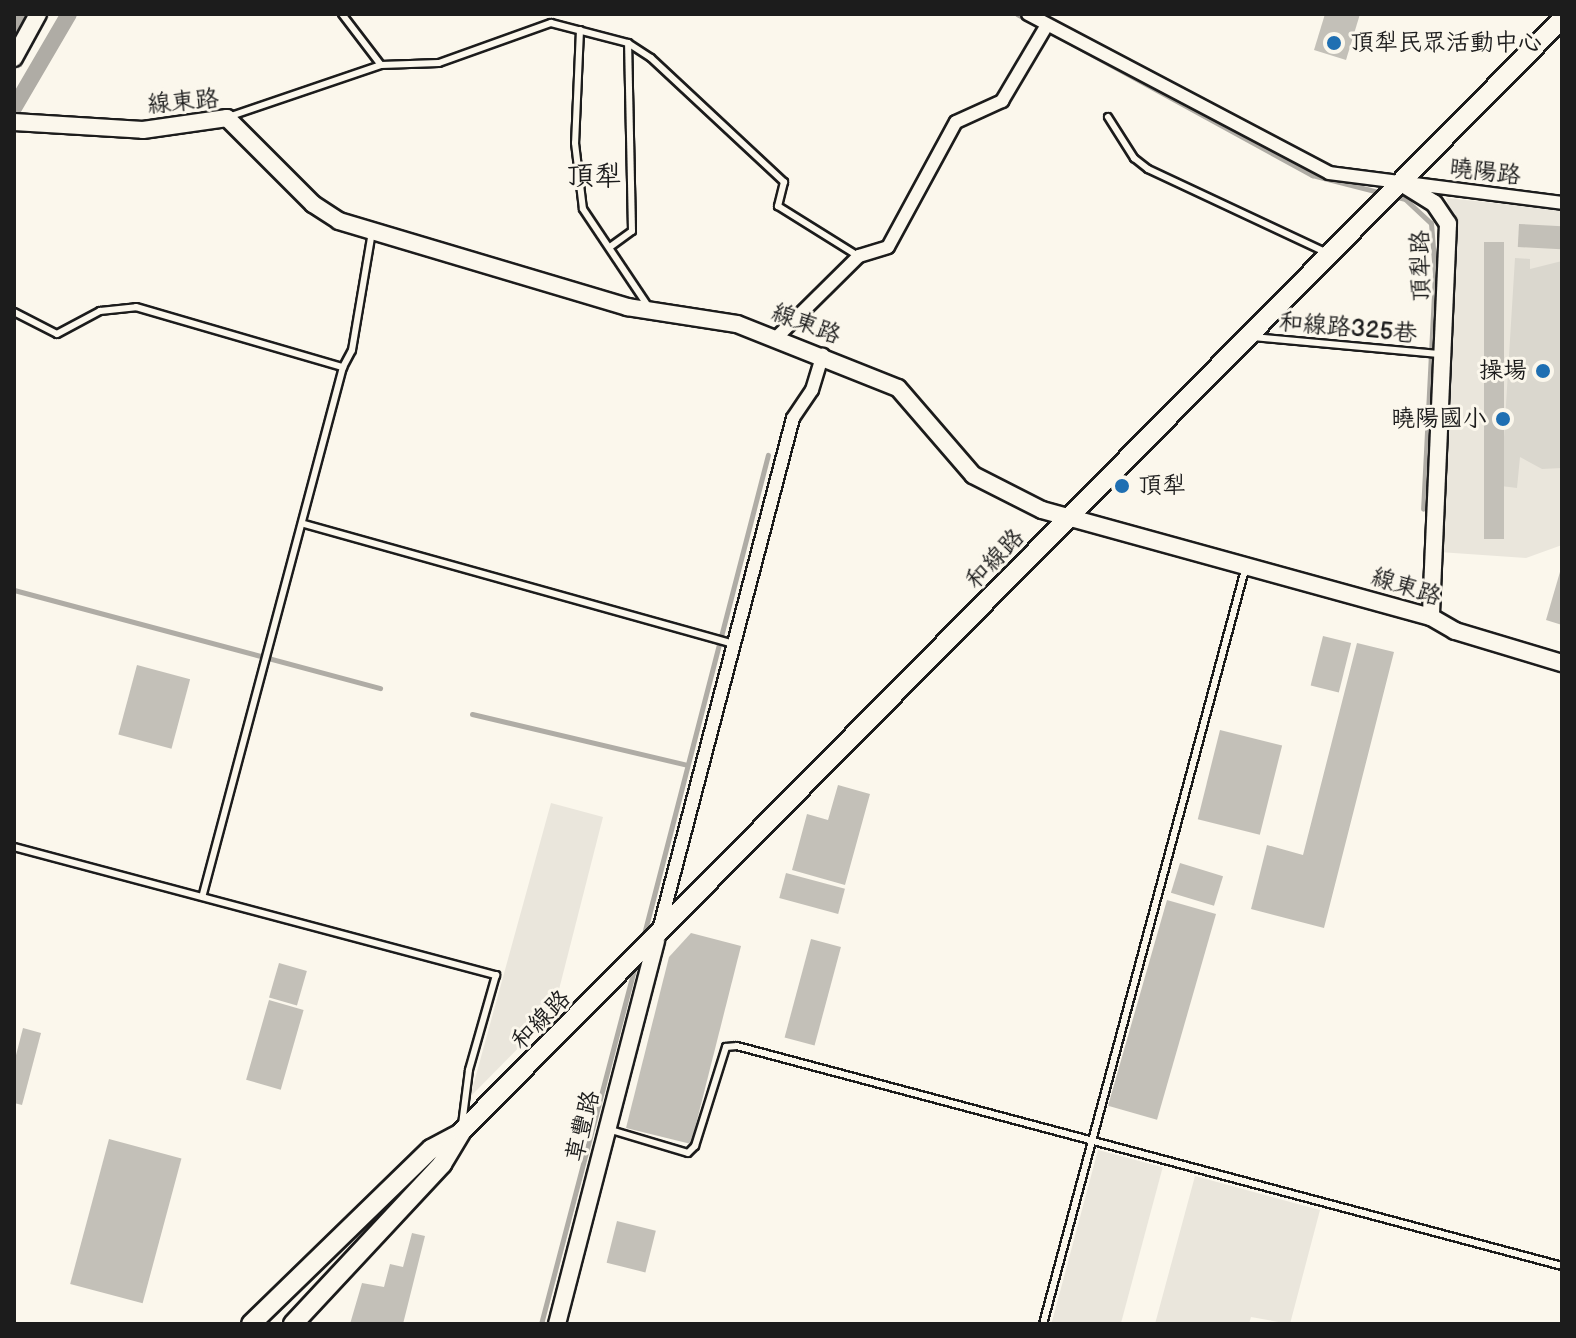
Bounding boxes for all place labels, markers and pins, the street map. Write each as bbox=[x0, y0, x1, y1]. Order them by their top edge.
place label: 頂犁民眾活動中心 bbox=[1350, 29, 1542, 57]
marker: 頂犁民眾活動中心 bbox=[1325, 34, 1343, 52]
place label: 操場 bbox=[1479, 357, 1527, 385]
marker: 操場 bbox=[1534, 362, 1552, 380]
place label: 曉陽國小 bbox=[1391, 405, 1487, 433]
marker: 曉陽國小 bbox=[1494, 410, 1512, 428]
place label: 頂犁 bbox=[1138, 472, 1186, 500]
marker: 頂犁 bbox=[1113, 477, 1131, 495]

